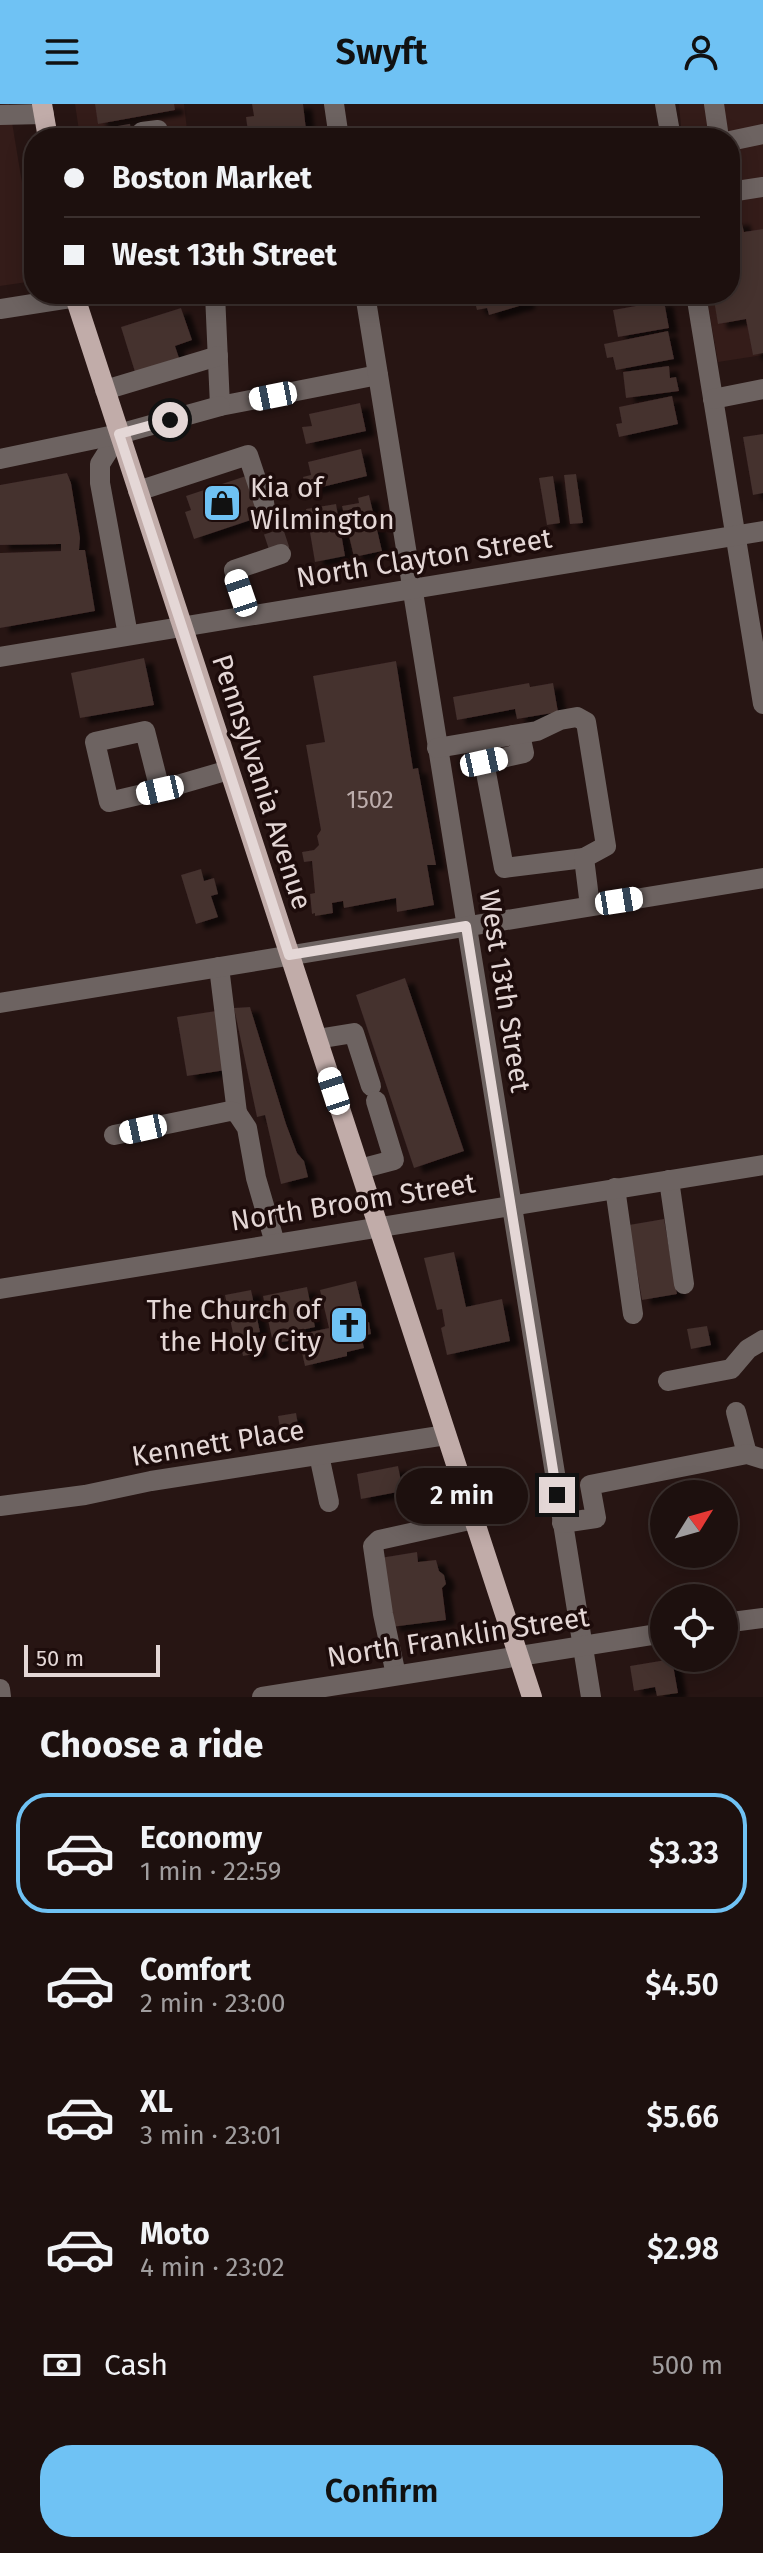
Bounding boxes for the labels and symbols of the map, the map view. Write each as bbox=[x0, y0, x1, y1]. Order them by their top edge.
car bbox=[247, 380, 299, 412]
route start bbox=[152, 402, 188, 438]
place label: Kia of Wilmington bbox=[250, 471, 395, 536]
shop icon: Kia of Wilmington bbox=[201, 482, 243, 524]
street label: North Clayton Street bbox=[294, 521, 555, 594]
car bbox=[222, 566, 260, 620]
street label: Pennsylvania Avenue bbox=[205, 650, 319, 914]
car bbox=[458, 745, 510, 779]
car bbox=[134, 773, 186, 807]
house number: 1502 bbox=[346, 786, 394, 814]
car bbox=[593, 885, 645, 917]
street label: West 13th Street bbox=[473, 887, 537, 1096]
car bbox=[315, 1064, 353, 1118]
car bbox=[117, 1112, 169, 1146]
street label: North Broom Street bbox=[228, 1166, 479, 1238]
place label: The Church of the Holy City bbox=[146, 1293, 324, 1358]
church icon: The Church of the Holy City bbox=[328, 1304, 370, 1346]
street label: Kennett Place bbox=[129, 1413, 307, 1473]
callout: 2 min bbox=[397, 1467, 529, 1523]
route end bbox=[539, 1477, 575, 1513]
north arrow bbox=[650, 1480, 738, 1568]
street label: North Franklin Street bbox=[325, 1600, 592, 1674]
scale bar bbox=[24, 1641, 160, 1677]

